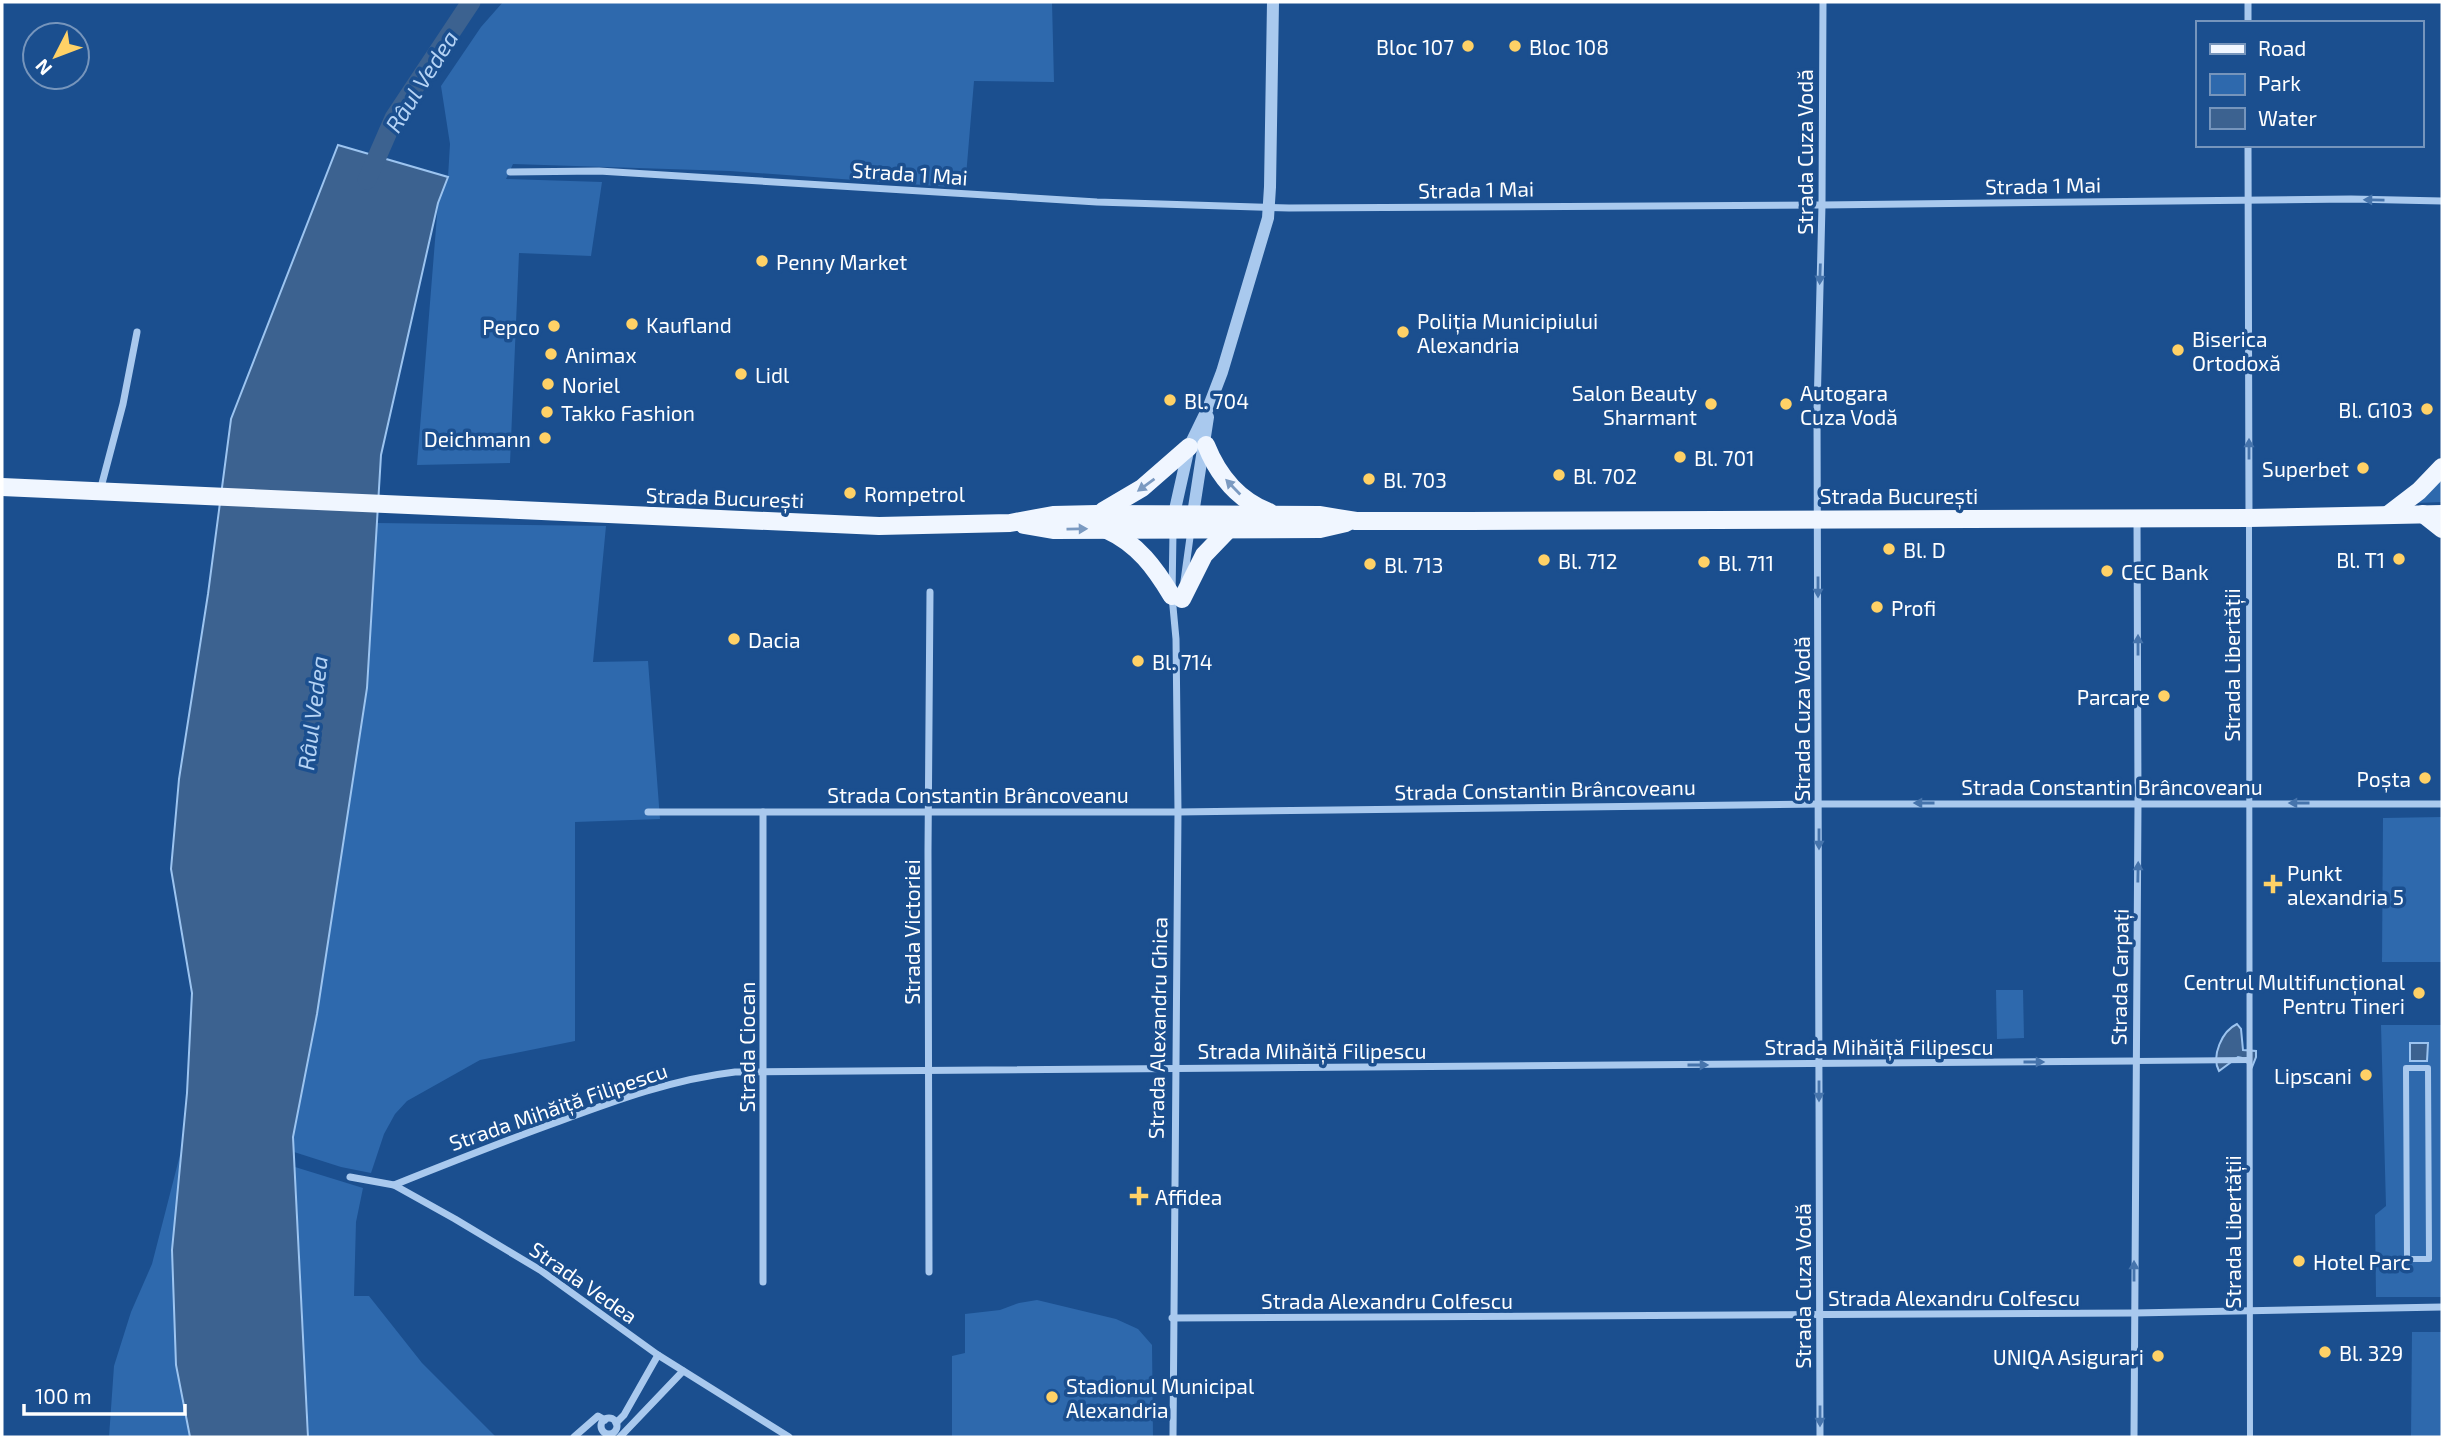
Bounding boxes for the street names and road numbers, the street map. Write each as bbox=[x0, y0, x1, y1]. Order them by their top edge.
street label: Strada Cuza Vodă bbox=[1792, 69, 1817, 235]
street label: Strada 1 Mai bbox=[851, 156, 969, 190]
street label: Strada 1 Mai bbox=[1985, 171, 2101, 199]
street label: Strada 1 Mai bbox=[1418, 175, 1534, 203]
street label: Strada București bbox=[645, 482, 805, 514]
street label: Strada București bbox=[1820, 483, 1978, 510]
street label: Strada Libertății bbox=[2219, 588, 2246, 742]
street label: Strada Cuza Vodă bbox=[1789, 636, 1814, 802]
street label: Strada Constantin Brâncoveanu bbox=[1394, 774, 1696, 804]
street label: Strada Constantin Brâncoveanu bbox=[1961, 774, 2263, 799]
street label: Strada Constantin Brâncoveanu bbox=[827, 782, 1129, 807]
street label: Strada Victoriei bbox=[899, 859, 924, 1005]
street label: Strada Carpați bbox=[2105, 908, 2135, 1046]
street label: Strada Alexandru Ghica bbox=[1143, 917, 1171, 1139]
street label: Strada Ciocan bbox=[734, 982, 759, 1112]
street label: Strada Mihăiță Filipescu bbox=[1765, 1034, 1993, 1061]
street label: Strada Mihăiță Filipescu bbox=[1198, 1038, 1426, 1065]
street label: Strada Mihăiță Filipescu bbox=[446, 1057, 671, 1157]
street label: Strada Libertății bbox=[2220, 1155, 2247, 1309]
street label: Strada Cuza Vodă bbox=[1790, 1203, 1815, 1369]
street label: Strada Vedea bbox=[525, 1236, 643, 1328]
street label: Strada Alexandru Colfescu bbox=[1828, 1285, 2080, 1310]
street label: Strada Alexandru Colfescu bbox=[1261, 1288, 1513, 1313]

